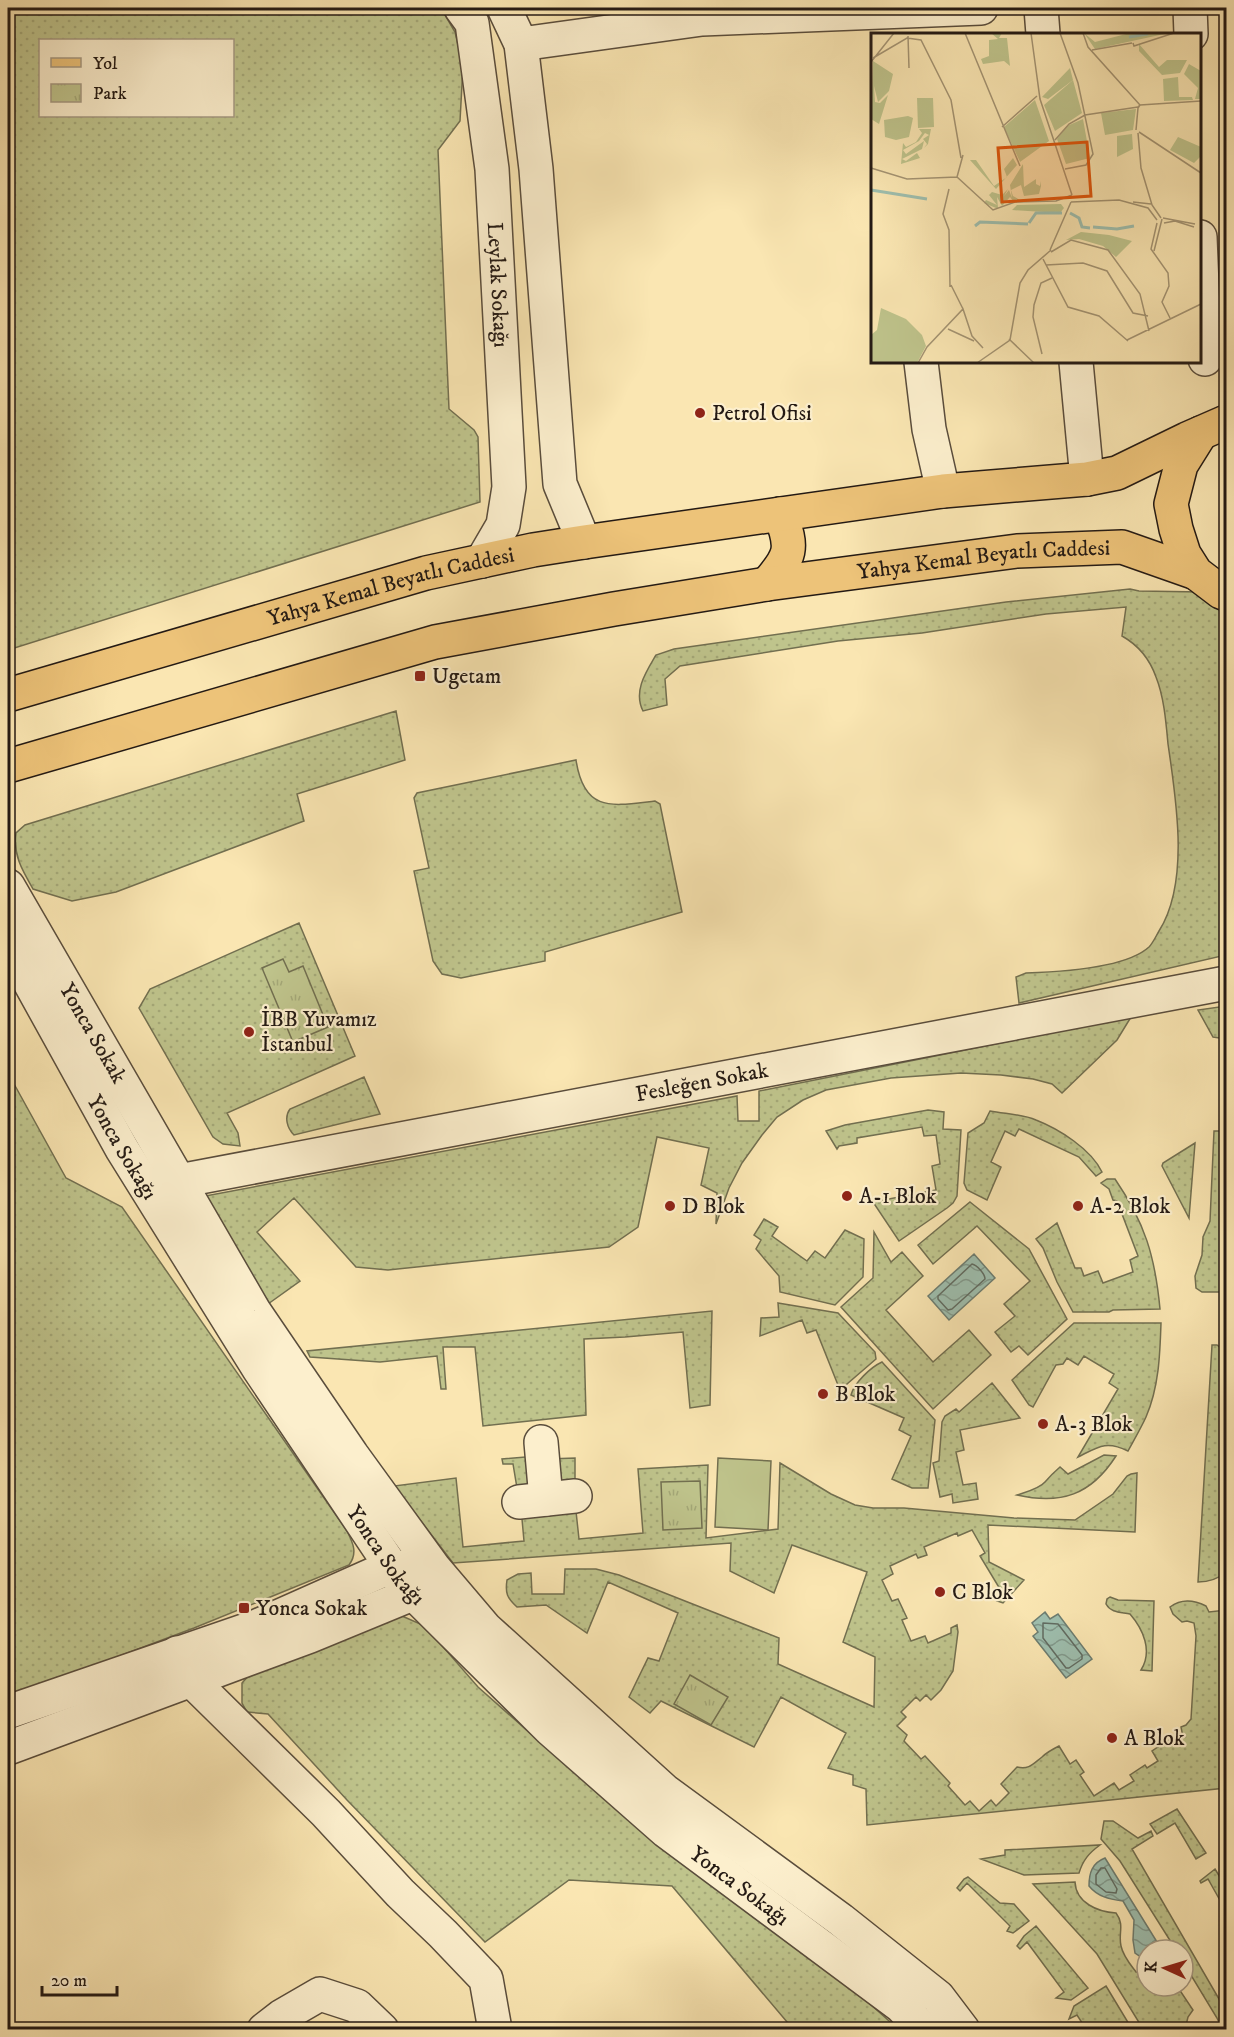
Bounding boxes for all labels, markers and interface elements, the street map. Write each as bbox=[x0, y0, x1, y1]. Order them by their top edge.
inset map bbox=[871, 33, 1201, 363]
legend bbox=[39, 39, 234, 117]
text: Yol bbox=[93, 53, 118, 75]
text: Park bbox=[93, 83, 127, 105]
street label: Leylak Sokağı bbox=[481, 222, 515, 348]
place label: Petrol Ofisi bbox=[712, 400, 812, 427]
marker: Petrol Ofisi bbox=[693, 406, 707, 420]
street label: Yahya Kemal Beyatlı Caddesi bbox=[856, 534, 1111, 585]
street label: Yahya Kemal Beyatlı Caddesi bbox=[264, 541, 517, 632]
place label: Ugetam bbox=[432, 663, 501, 690]
marker: Ugetam bbox=[413, 669, 427, 683]
street label: Yonca Sokak bbox=[54, 978, 133, 1088]
place label: İBB Yuvamız İstanbul bbox=[261, 1006, 377, 1058]
marker: İBB Yuvamız İstanbul bbox=[242, 1025, 256, 1039]
street label: Fesleğen Sokak bbox=[633, 1056, 770, 1108]
street label: Yonca Sokağı bbox=[81, 1090, 164, 1205]
place label: A-1 Blok bbox=[859, 1183, 937, 1210]
marker: A-1 Blok bbox=[840, 1189, 854, 1203]
place label: D Blok bbox=[682, 1193, 745, 1220]
place label: A-2 Blok bbox=[1090, 1193, 1170, 1220]
marker: D Blok bbox=[663, 1199, 677, 1213]
marker: A-2 Blok bbox=[1071, 1199, 1085, 1213]
place label: B Blok bbox=[835, 1381, 896, 1408]
marker: B Blok bbox=[816, 1387, 830, 1401]
place label: A-3 Blok bbox=[1055, 1411, 1133, 1438]
marker: A-3 Blok bbox=[1036, 1417, 1050, 1431]
street label: Yonca Sokağı bbox=[341, 1500, 431, 1611]
place label: C Blok bbox=[952, 1579, 1013, 1606]
marker: C Blok bbox=[933, 1585, 947, 1599]
place label: Yonca Sokak bbox=[256, 1595, 368, 1622]
marker: Yonca Sokak bbox=[237, 1601, 251, 1615]
place label: A Blok bbox=[1124, 1725, 1185, 1752]
marker: A Blok bbox=[1105, 1731, 1119, 1745]
street label: Yonca Sokağı bbox=[685, 1840, 795, 1932]
north arrow bbox=[1135, 1938, 1195, 1998]
scale bar bbox=[42, 1959, 117, 1997]
text: K bbox=[1141, 1960, 1161, 1973]
text: 20 m bbox=[51, 1970, 87, 1992]

